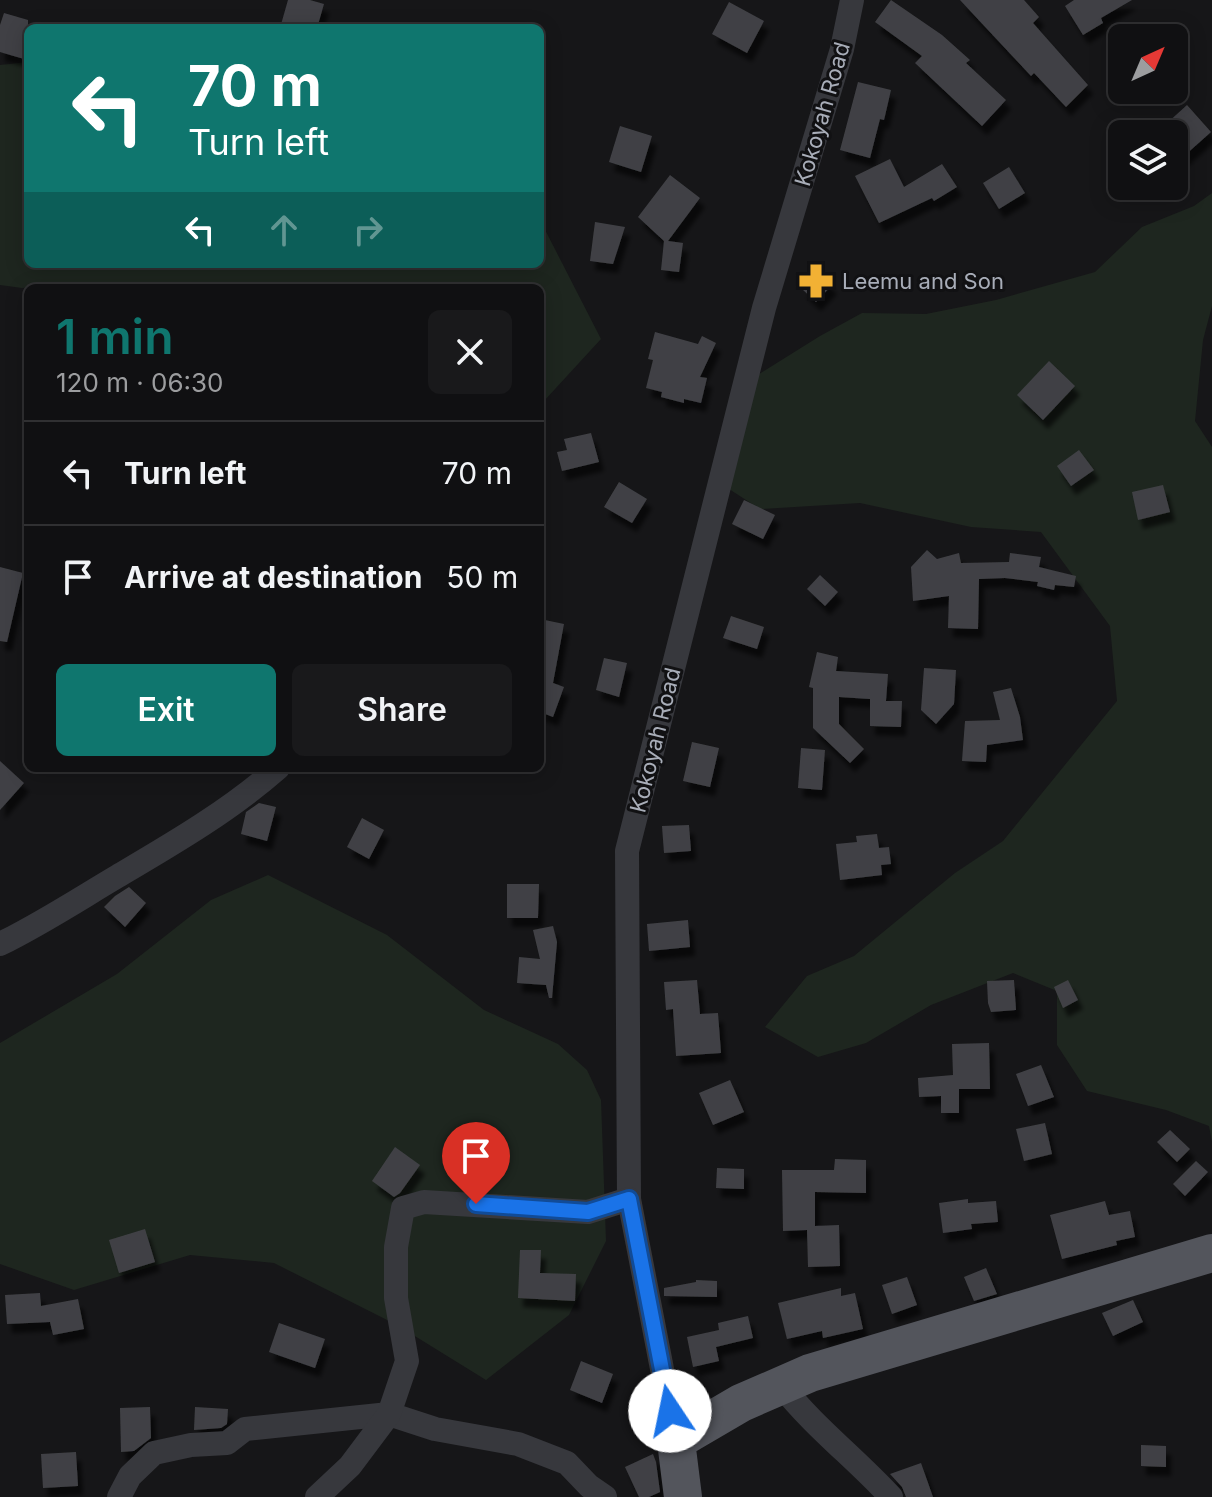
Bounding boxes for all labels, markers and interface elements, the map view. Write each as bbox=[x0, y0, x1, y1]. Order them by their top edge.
north arrow bbox=[1108, 24, 1188, 104]
map controls bbox=[1108, 24, 1188, 200]
street label: Kokoyah Road bbox=[789, 39, 855, 189]
text: 70 m bbox=[188, 52, 322, 120]
icon: left bbox=[56, 56, 160, 160]
text: Turn left bbox=[188, 120, 329, 164]
button: layers bbox=[1108, 120, 1188, 200]
icon: left bbox=[178, 208, 222, 252]
icon: ahead bbox=[262, 208, 306, 252]
icon: right bbox=[346, 208, 390, 252]
pharmacy icon: Leemu and Son bbox=[797, 262, 835, 300]
place label: Leemu and Son bbox=[842, 268, 1004, 294]
text: 1 min bbox=[56, 307, 174, 366]
button: close bbox=[428, 310, 512, 394]
text: 120 m · 06:30 bbox=[56, 367, 224, 398]
icon: left bbox=[56, 451, 100, 495]
text: Turn left bbox=[124, 455, 246, 491]
text: 70 m bbox=[442, 455, 512, 491]
icon: arrive bbox=[56, 555, 100, 599]
text: Arrive at destination bbox=[124, 559, 422, 595]
text: 50 m bbox=[446, 559, 518, 595]
button: Exit bbox=[56, 664, 276, 756]
button: Share bbox=[292, 664, 512, 756]
street label: Kokoyah Road bbox=[624, 665, 686, 815]
pin bbox=[442, 1122, 510, 1204]
icon: arrive bbox=[454, 1134, 498, 1178]
position arrow bbox=[628, 1369, 712, 1453]

